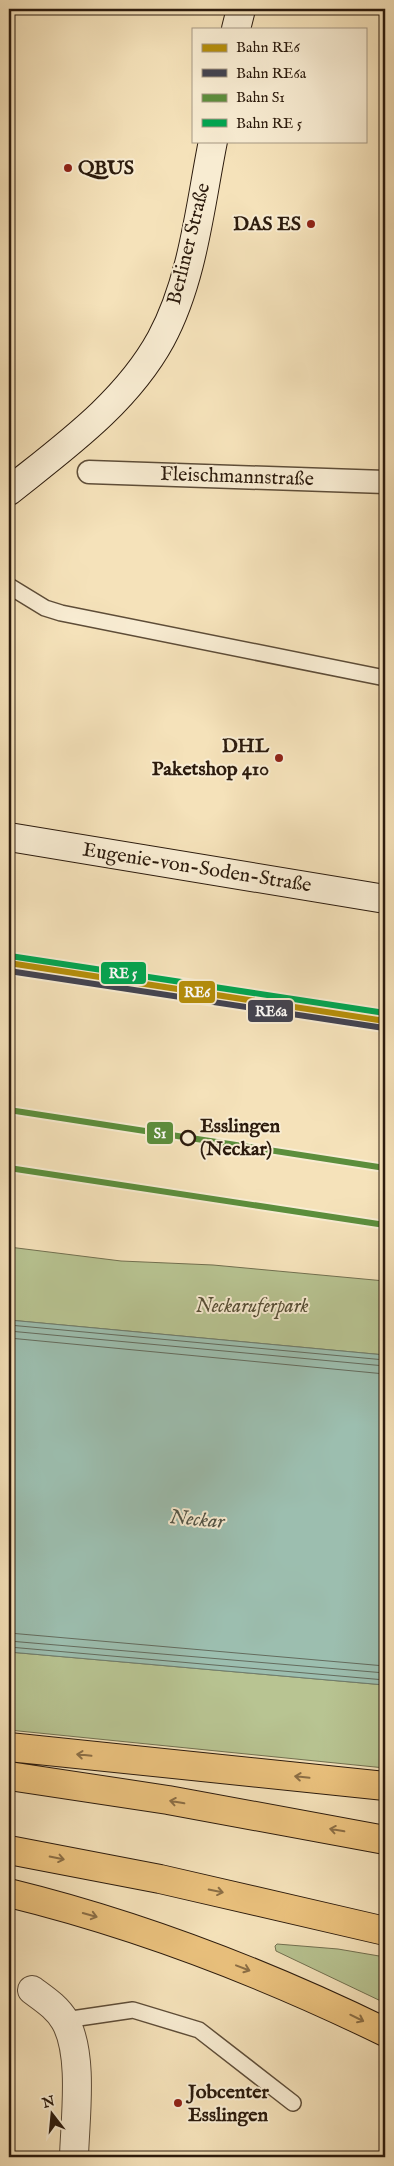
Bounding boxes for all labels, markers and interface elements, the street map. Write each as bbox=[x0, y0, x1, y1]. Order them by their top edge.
legend bbox=[192, 28, 366, 142]
text: Bahn RE6 bbox=[236, 38, 300, 57]
text: Bahn RE6a bbox=[236, 64, 307, 83]
text: Bahn S1 bbox=[236, 88, 285, 107]
text: Bahn RE 5 bbox=[236, 114, 303, 133]
place label: QBUS bbox=[78, 156, 134, 181]
marker: QBUS bbox=[62, 162, 74, 174]
street label: Berliner Straße bbox=[162, 180, 216, 308]
place label: DAS ES bbox=[233, 212, 301, 237]
marker: DAS ES bbox=[305, 218, 317, 230]
street label: Fleischmannstraße bbox=[160, 462, 314, 492]
place label: DHL Paketshop 410 bbox=[152, 734, 270, 782]
marker: DHL Paketshop 410 bbox=[273, 752, 285, 764]
street label: Eugenie-von-Soden-Straße bbox=[81, 838, 313, 898]
line badge: RE 5 bbox=[100, 961, 147, 985]
text: RE 5 bbox=[109, 965, 137, 983]
line badge: RE6 bbox=[178, 980, 216, 1004]
text: RE6 bbox=[184, 984, 211, 1002]
line badge: RE6a bbox=[247, 999, 294, 1023]
text: RE6a bbox=[255, 1003, 288, 1021]
place label: Esslingen (Neckar) bbox=[200, 1114, 280, 1162]
line badge: S1 bbox=[146, 1121, 174, 1145]
text: S1 bbox=[154, 1125, 166, 1143]
marker: Esslingen (Neckar) bbox=[180, 1130, 196, 1146]
park label: Neckaruferpark bbox=[195, 1294, 309, 1319]
water label: Neckar bbox=[168, 1504, 226, 1536]
one-way arrow bbox=[76, 1750, 92, 1759]
one-way arrow bbox=[294, 1772, 310, 1782]
one-way arrow bbox=[170, 1796, 186, 1806]
one-way arrow bbox=[330, 1825, 346, 1835]
one-way arrow bbox=[48, 1854, 64, 1864]
one-way arrow bbox=[207, 1887, 223, 1896]
one-way arrow bbox=[81, 1910, 97, 1920]
one-way arrow bbox=[235, 1963, 250, 1973]
one-way arrow bbox=[349, 2013, 364, 2023]
place label: Jobcenter Esslingen bbox=[185, 2080, 270, 2128]
north arrow bbox=[28, 2088, 78, 2138]
text: N bbox=[39, 2092, 57, 2113]
marker: Jobcenter Esslingen bbox=[172, 2097, 184, 2109]

